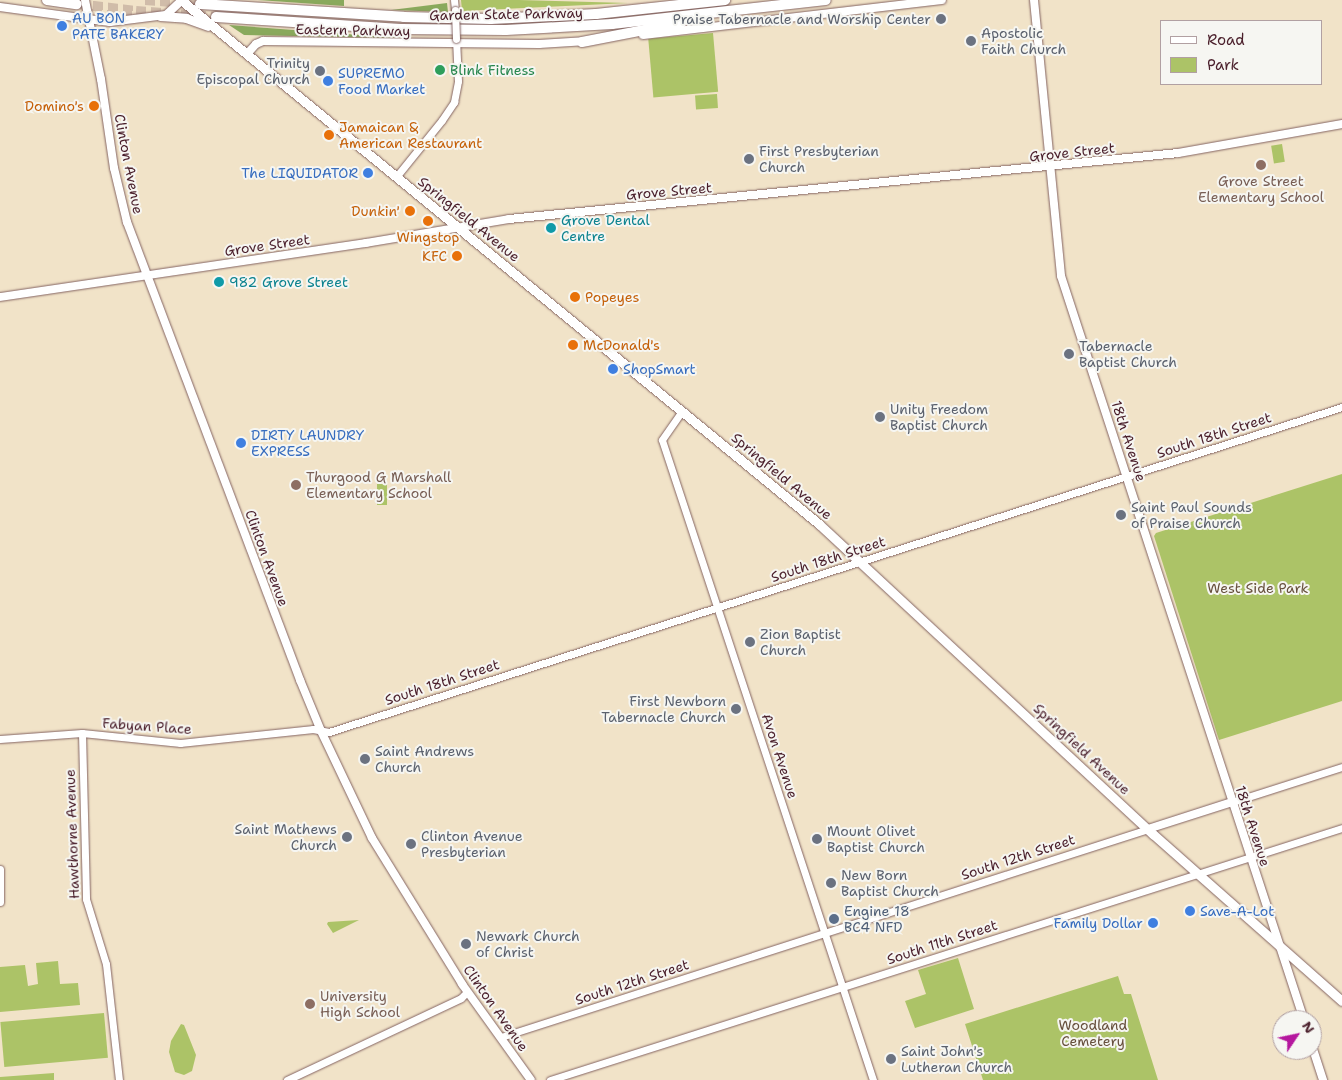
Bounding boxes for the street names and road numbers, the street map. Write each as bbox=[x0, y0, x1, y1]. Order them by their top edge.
street label: Garden State Parkway bbox=[429, 4, 583, 24]
street label: Eastern Parkway bbox=[295, 21, 411, 39]
street label: Clinton Avenue bbox=[111, 112, 147, 216]
street label: Grove Street bbox=[1028, 139, 1116, 165]
street label: Springfield Avenue bbox=[415, 173, 523, 265]
street label: Grove Street bbox=[625, 179, 713, 203]
street label: Grove Street bbox=[223, 231, 311, 259]
street label: 18th Avenue bbox=[1108, 398, 1150, 484]
street label: South 18th Street bbox=[1155, 409, 1273, 461]
street label: Springfield Avenue bbox=[728, 429, 836, 523]
street label: Clinton Avenue bbox=[242, 507, 292, 609]
street label: South 18th Street bbox=[769, 533, 887, 585]
street label: South 18th Street bbox=[383, 656, 501, 708]
street label: Springfield Avenue bbox=[1030, 700, 1134, 798]
street label: Avon Avenue bbox=[758, 711, 802, 801]
street label: Fabyan Place bbox=[102, 714, 192, 738]
street label: Hawthorne Avenue bbox=[61, 769, 83, 899]
street label: 18th Avenue bbox=[1232, 783, 1274, 869]
street label: South 12th Street bbox=[959, 831, 1077, 883]
street label: South 11th Street bbox=[885, 916, 999, 968]
street label: South 12th Street bbox=[573, 956, 691, 1008]
street label: Clinton Avenue bbox=[460, 962, 532, 1054]

